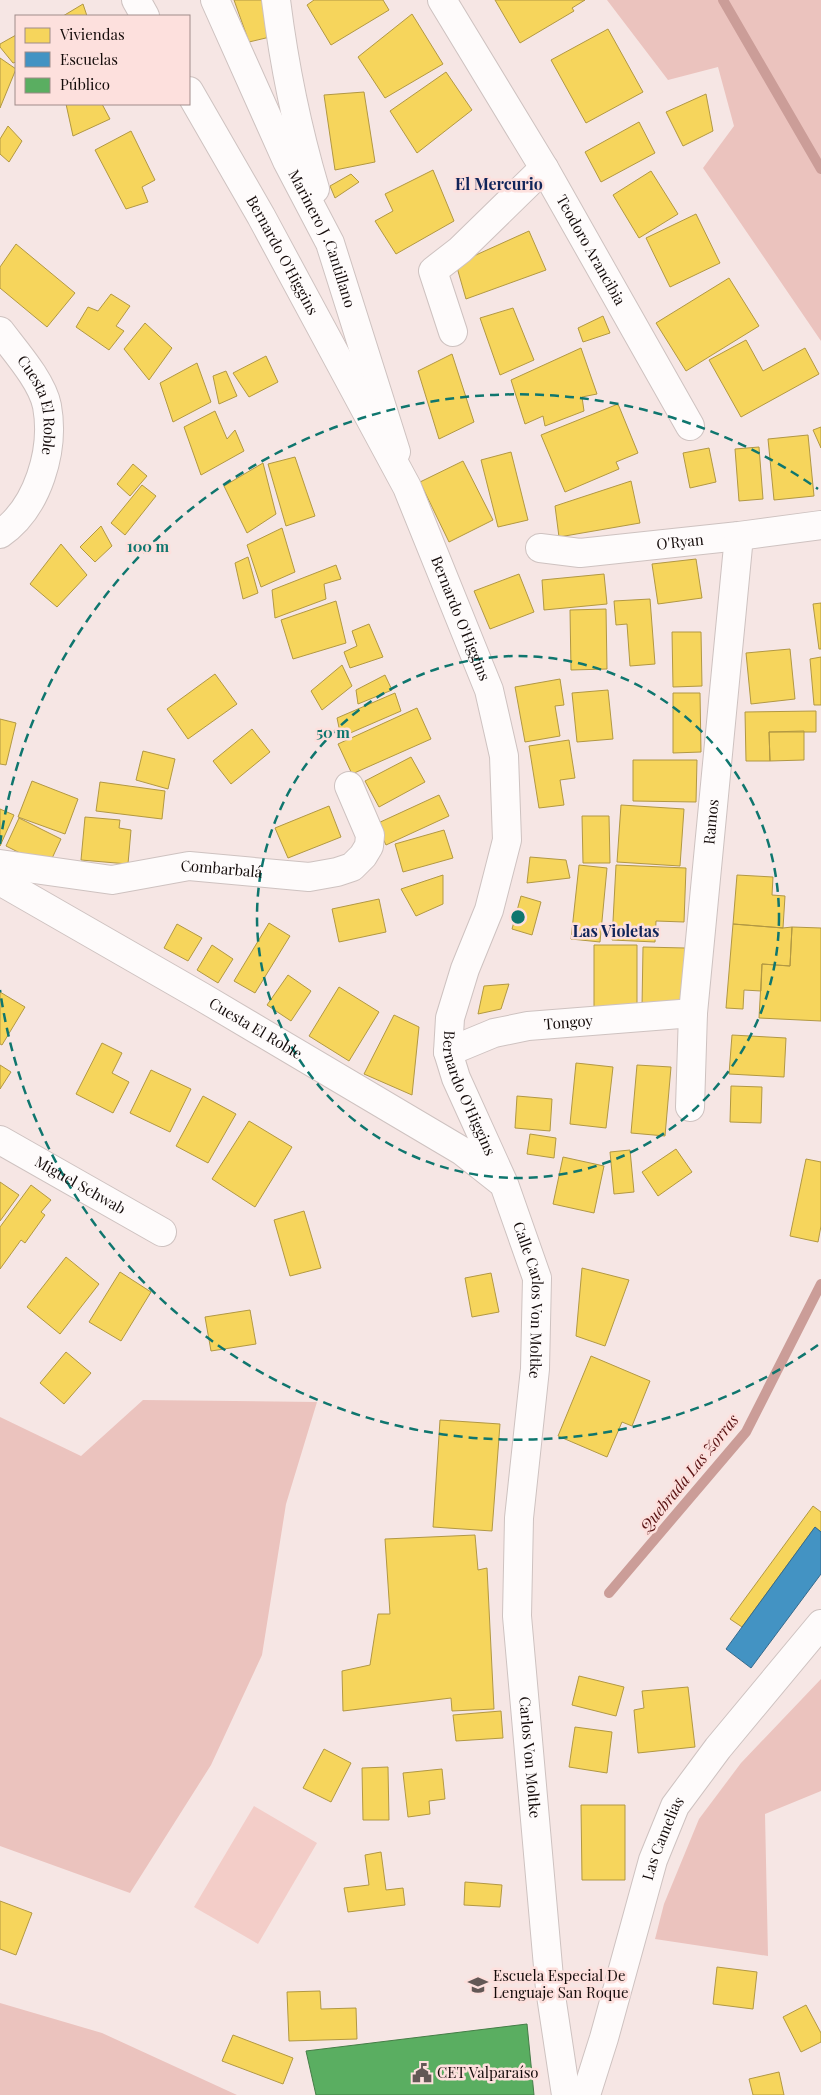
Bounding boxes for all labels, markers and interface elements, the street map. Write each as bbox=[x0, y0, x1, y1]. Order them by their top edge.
legend bbox=[15, 15, 190, 105]
text: Viviendas bbox=[59, 24, 125, 44]
text: Escuelas bbox=[60, 49, 118, 69]
text: Público bbox=[60, 74, 110, 94]
street label: Marinero J .Cantillano bbox=[284, 166, 361, 310]
district label: El Mercurio bbox=[455, 173, 543, 194]
street label: Teodoro Arancibia bbox=[552, 191, 631, 309]
street label: Bernardo O'Higgins bbox=[242, 192, 323, 318]
street label: Cuesta El Roble bbox=[13, 351, 60, 457]
street label: O'Ryan bbox=[655, 529, 705, 554]
text: 100 m bbox=[127, 536, 170, 556]
street label: Bernardo O'Higgins bbox=[427, 553, 495, 684]
text: 50 m bbox=[316, 722, 350, 742]
street label: Ramos bbox=[698, 798, 723, 845]
street label: Combarbalá bbox=[179, 855, 264, 882]
centre of rings bbox=[509, 908, 527, 926]
district label: Las Violetas bbox=[573, 920, 659, 941]
street label: Cuesta El Roble bbox=[206, 992, 306, 1063]
street label: Tongoy bbox=[543, 1010, 594, 1034]
street label: Bernardo O'Higgins bbox=[439, 1030, 501, 1158]
street label: Miguel Schwab bbox=[32, 1151, 129, 1218]
street label: Calle Carlos Von Moltke bbox=[509, 1219, 549, 1380]
water label: Quebrada Las Zorras bbox=[634, 1409, 743, 1537]
street label: Carlos Von Moltke bbox=[515, 1696, 546, 1819]
street label: Las Camelias bbox=[637, 1792, 688, 1882]
place label: Escuela Especial De Lenguaje San Roque bbox=[493, 1965, 629, 2002]
school or university icon: Escuela Especial De Lenguaje San Roque bbox=[467, 1974, 489, 1996]
public building icon: CET Valparaíso bbox=[411, 2062, 433, 2084]
place label: CET Valparaíso bbox=[437, 2062, 539, 2082]

